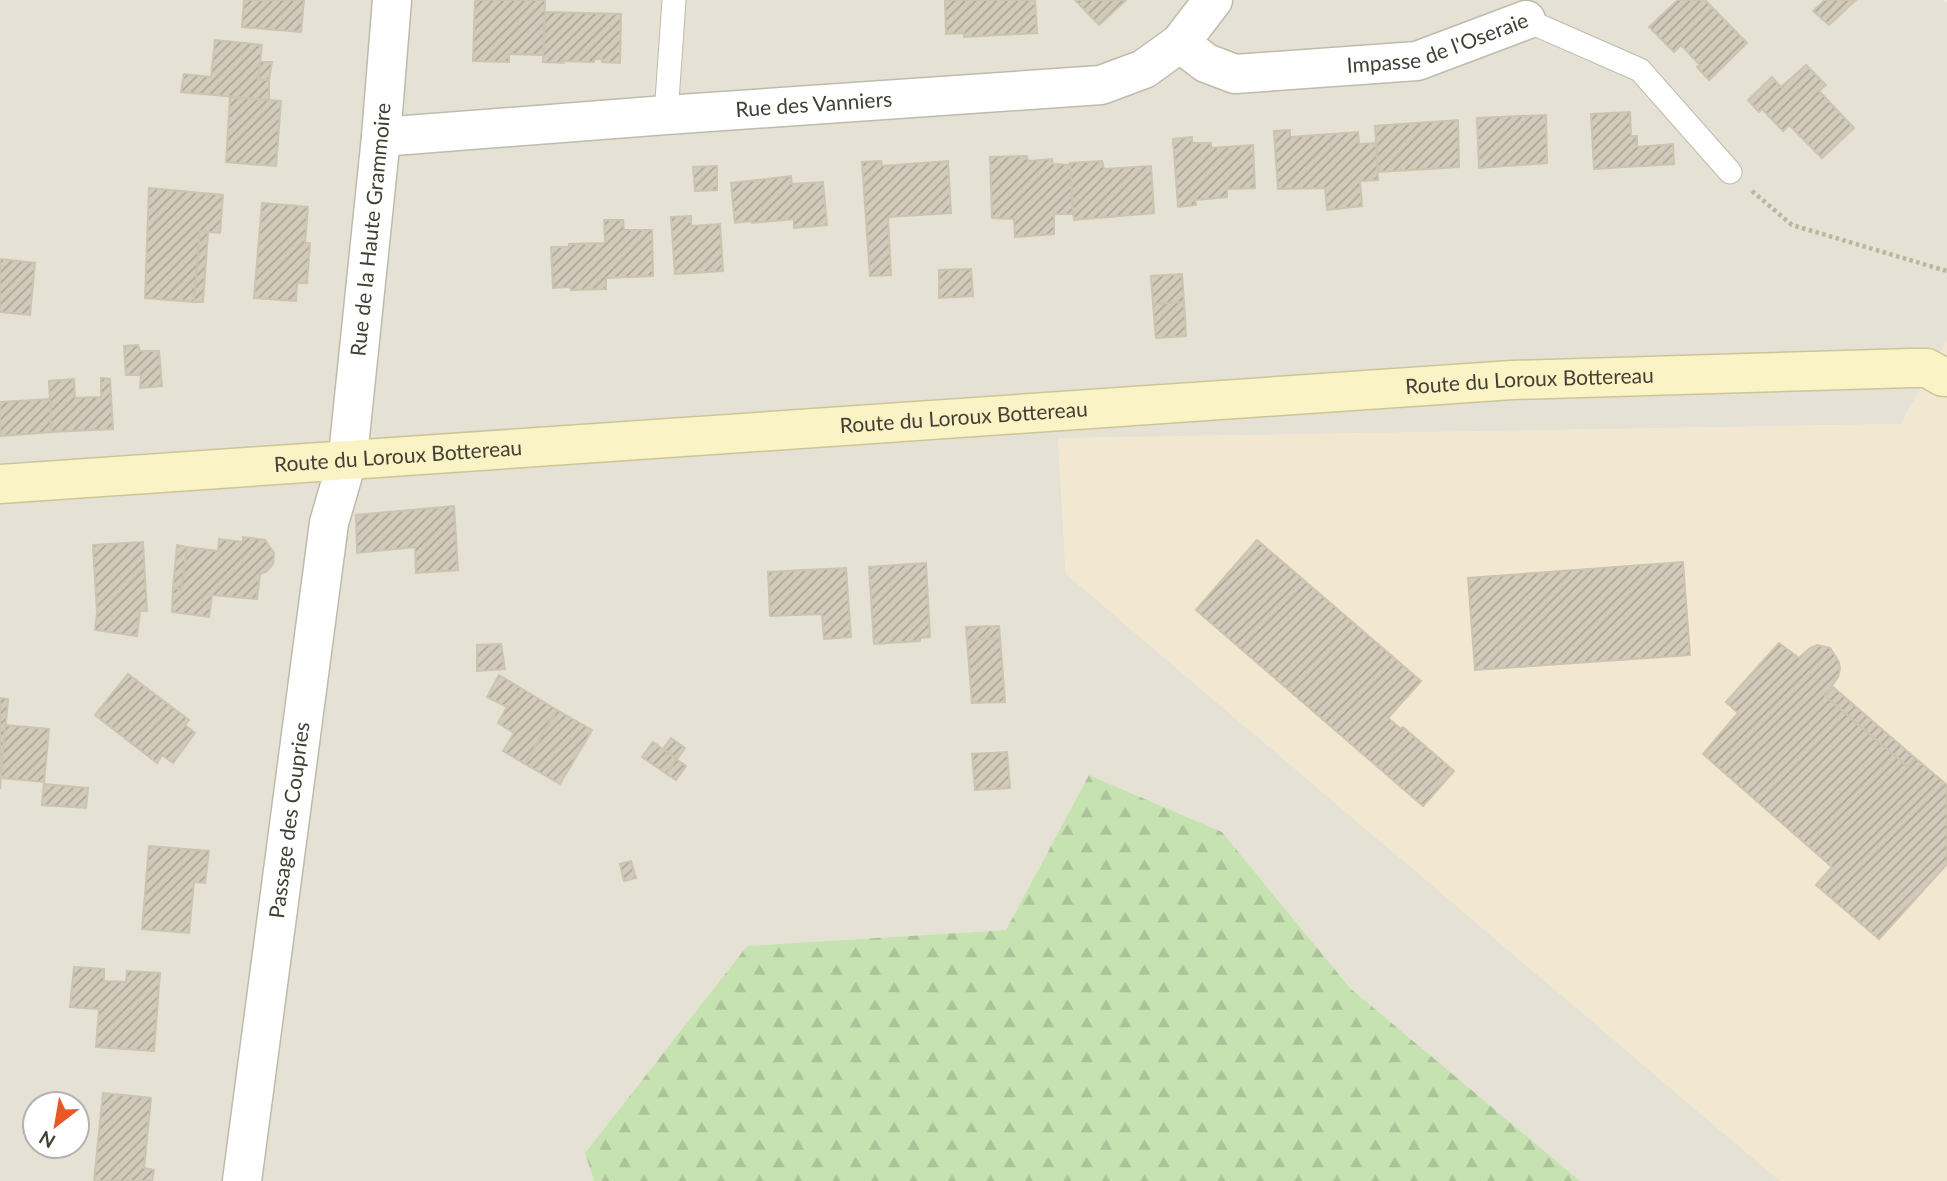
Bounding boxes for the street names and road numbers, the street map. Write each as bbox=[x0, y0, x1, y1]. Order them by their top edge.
street label: Impasse de l'Oseraie bbox=[1346, 6, 1531, 77]
street label: Rue des Vanniers bbox=[735, 85, 893, 121]
street label: Rue de la Haute Grammoire bbox=[344, 102, 395, 357]
street label: Route du Loroux Bottereau bbox=[1404, 362, 1654, 398]
street label: Route du Loroux Bottereau bbox=[839, 395, 1089, 437]
street label: Route du Loroux Bottereau bbox=[273, 434, 523, 476]
street label: Passage des Coupries bbox=[263, 720, 314, 920]

